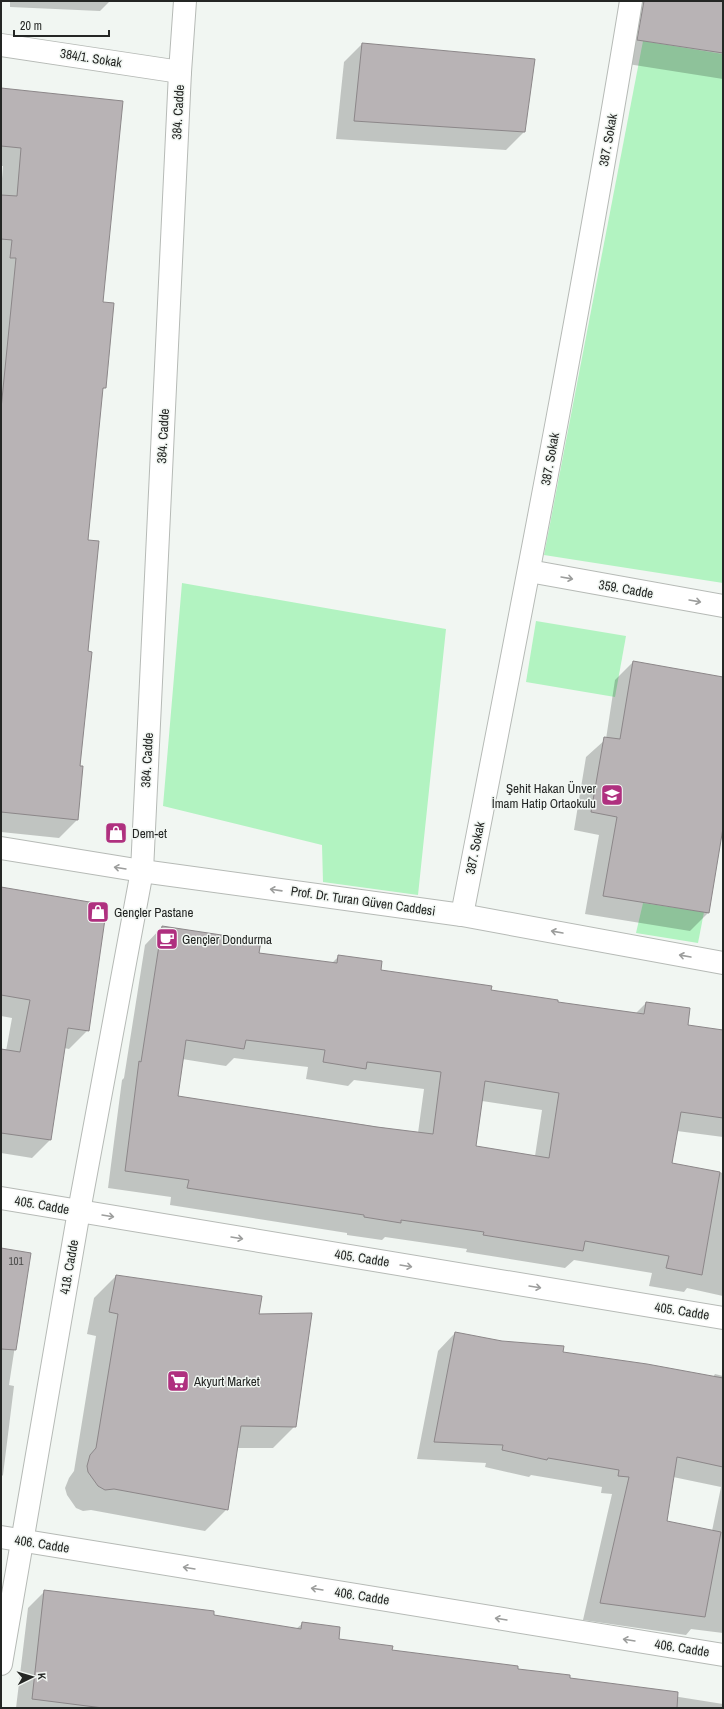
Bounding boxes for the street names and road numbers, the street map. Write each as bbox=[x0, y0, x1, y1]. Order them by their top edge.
street label: 384/1. Sokak bbox=[59, 45, 124, 71]
street label: 384. Cadde bbox=[168, 84, 188, 140]
street label: 387. Sokak bbox=[595, 112, 621, 168]
street label: 384. Cadde bbox=[153, 408, 173, 464]
street label: 387. Sokak bbox=[537, 431, 563, 487]
street label: 359. Cadde bbox=[597, 576, 655, 602]
street label: 384. Cadde bbox=[137, 732, 157, 788]
street label: 387. Sokak bbox=[462, 820, 489, 876]
street label: Prof. Dr. Turan Güven Caddesi bbox=[290, 882, 436, 920]
street label: 405. Cadde bbox=[13, 1192, 71, 1218]
street label: 418. Cadde bbox=[56, 1238, 82, 1296]
street label: 405. Cadde bbox=[333, 1245, 391, 1271]
street label: 405. Cadde bbox=[653, 1298, 711, 1324]
street label: 406. Cadde bbox=[13, 1531, 71, 1557]
street label: 406. Cadde bbox=[333, 1583, 391, 1609]
street label: 406. Cadde bbox=[653, 1635, 711, 1661]

